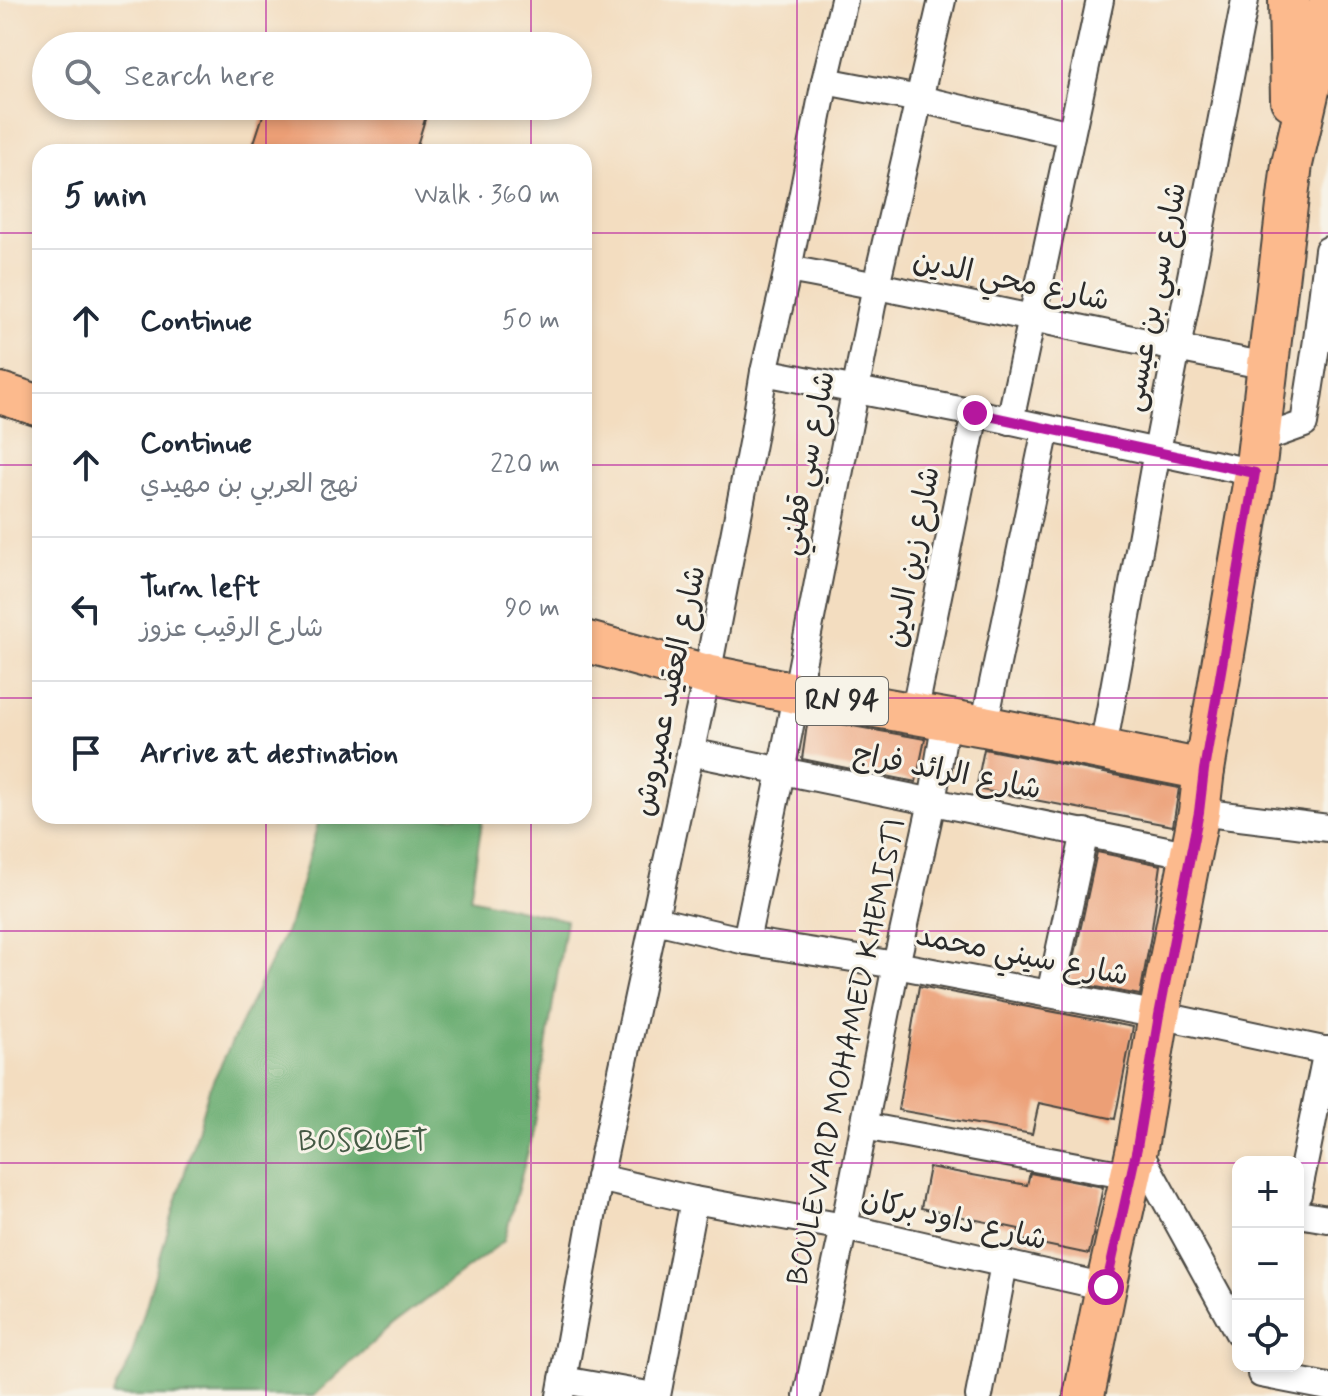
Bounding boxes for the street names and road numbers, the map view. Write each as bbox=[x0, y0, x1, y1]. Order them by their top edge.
street label: شارع سي بن عيسى bbox=[1114, 179, 1201, 416]
street label: شارع محي الدين bbox=[908, 241, 1113, 326]
street label: شارع سي قطني bbox=[771, 368, 850, 559]
street label: شارع زين الدين bbox=[876, 463, 950, 651]
street label: شارع العقيد عميروش bbox=[624, 562, 716, 820]
road number: RN 94 bbox=[796, 677, 888, 725]
street label: شارع الرائد فراج bbox=[850, 735, 1044, 809]
street label: BOULEVARD MOHAMED KHEMISTI bbox=[778, 815, 916, 1289]
street label: شارع سيني محمد bbox=[911, 916, 1132, 1001]
street label: شارع داود بركان bbox=[858, 1180, 1050, 1260]

